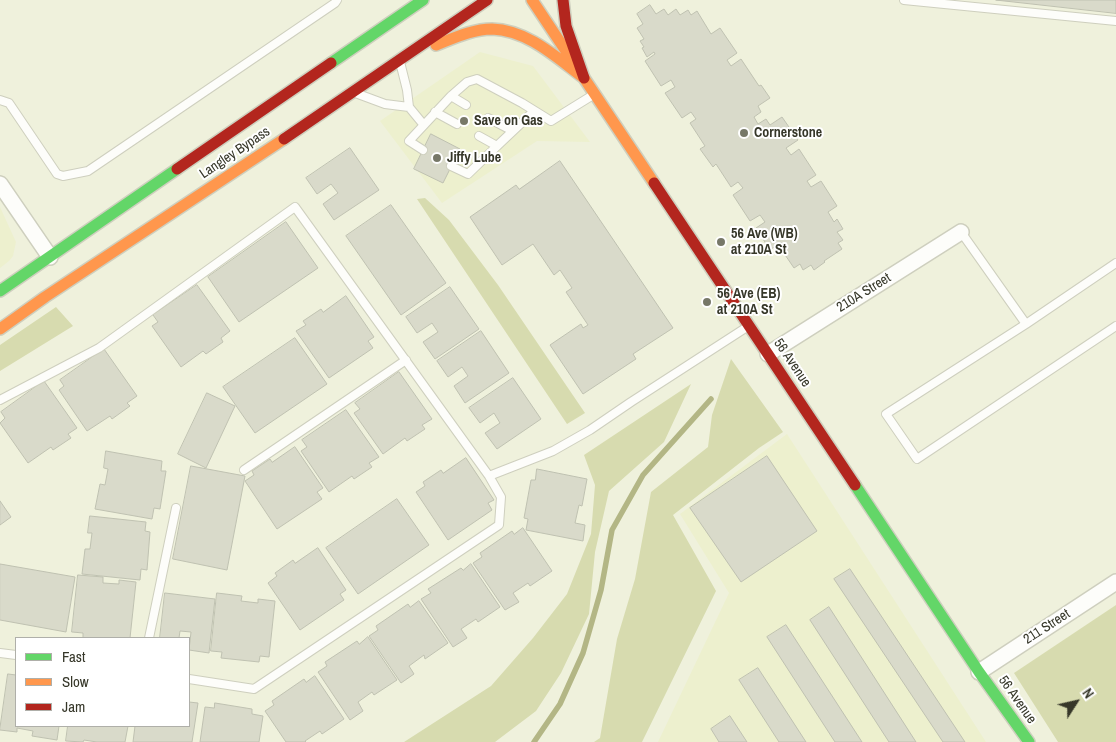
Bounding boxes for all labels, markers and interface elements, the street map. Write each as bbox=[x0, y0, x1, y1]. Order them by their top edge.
place label: Save on Gas bbox=[474, 113, 543, 129]
marker: Save on Gas bbox=[458, 115, 470, 127]
street label: Langley Bypass bbox=[197, 123, 273, 183]
place label: Cornerstone bbox=[754, 125, 822, 141]
marker: Cornerstone bbox=[738, 127, 750, 139]
place label: Jiffy Lube bbox=[447, 150, 501, 166]
marker: Jiffy Lube bbox=[431, 152, 443, 164]
place label: 56 Ave (WB) at 210A St bbox=[731, 226, 798, 258]
marker: 56 Ave (WB) at 210A St bbox=[715, 236, 727, 248]
street label: 210A Street bbox=[834, 270, 894, 316]
place label: 56 Ave (EB) at 210A St bbox=[717, 286, 780, 318]
marker: 56 Ave (EB) at 210A St bbox=[701, 296, 713, 308]
street label: 56 Avenue bbox=[770, 336, 814, 390]
street label: 211 Street bbox=[1021, 606, 1073, 648]
legend bbox=[15, 637, 190, 727]
text: Fast bbox=[62, 646, 85, 667]
text: Slow bbox=[62, 671, 89, 692]
street label: 56 Avenue bbox=[994, 673, 1040, 727]
north arrow bbox=[1051, 677, 1101, 727]
text: N bbox=[1079, 685, 1098, 702]
text: Jam bbox=[62, 696, 85, 717]

